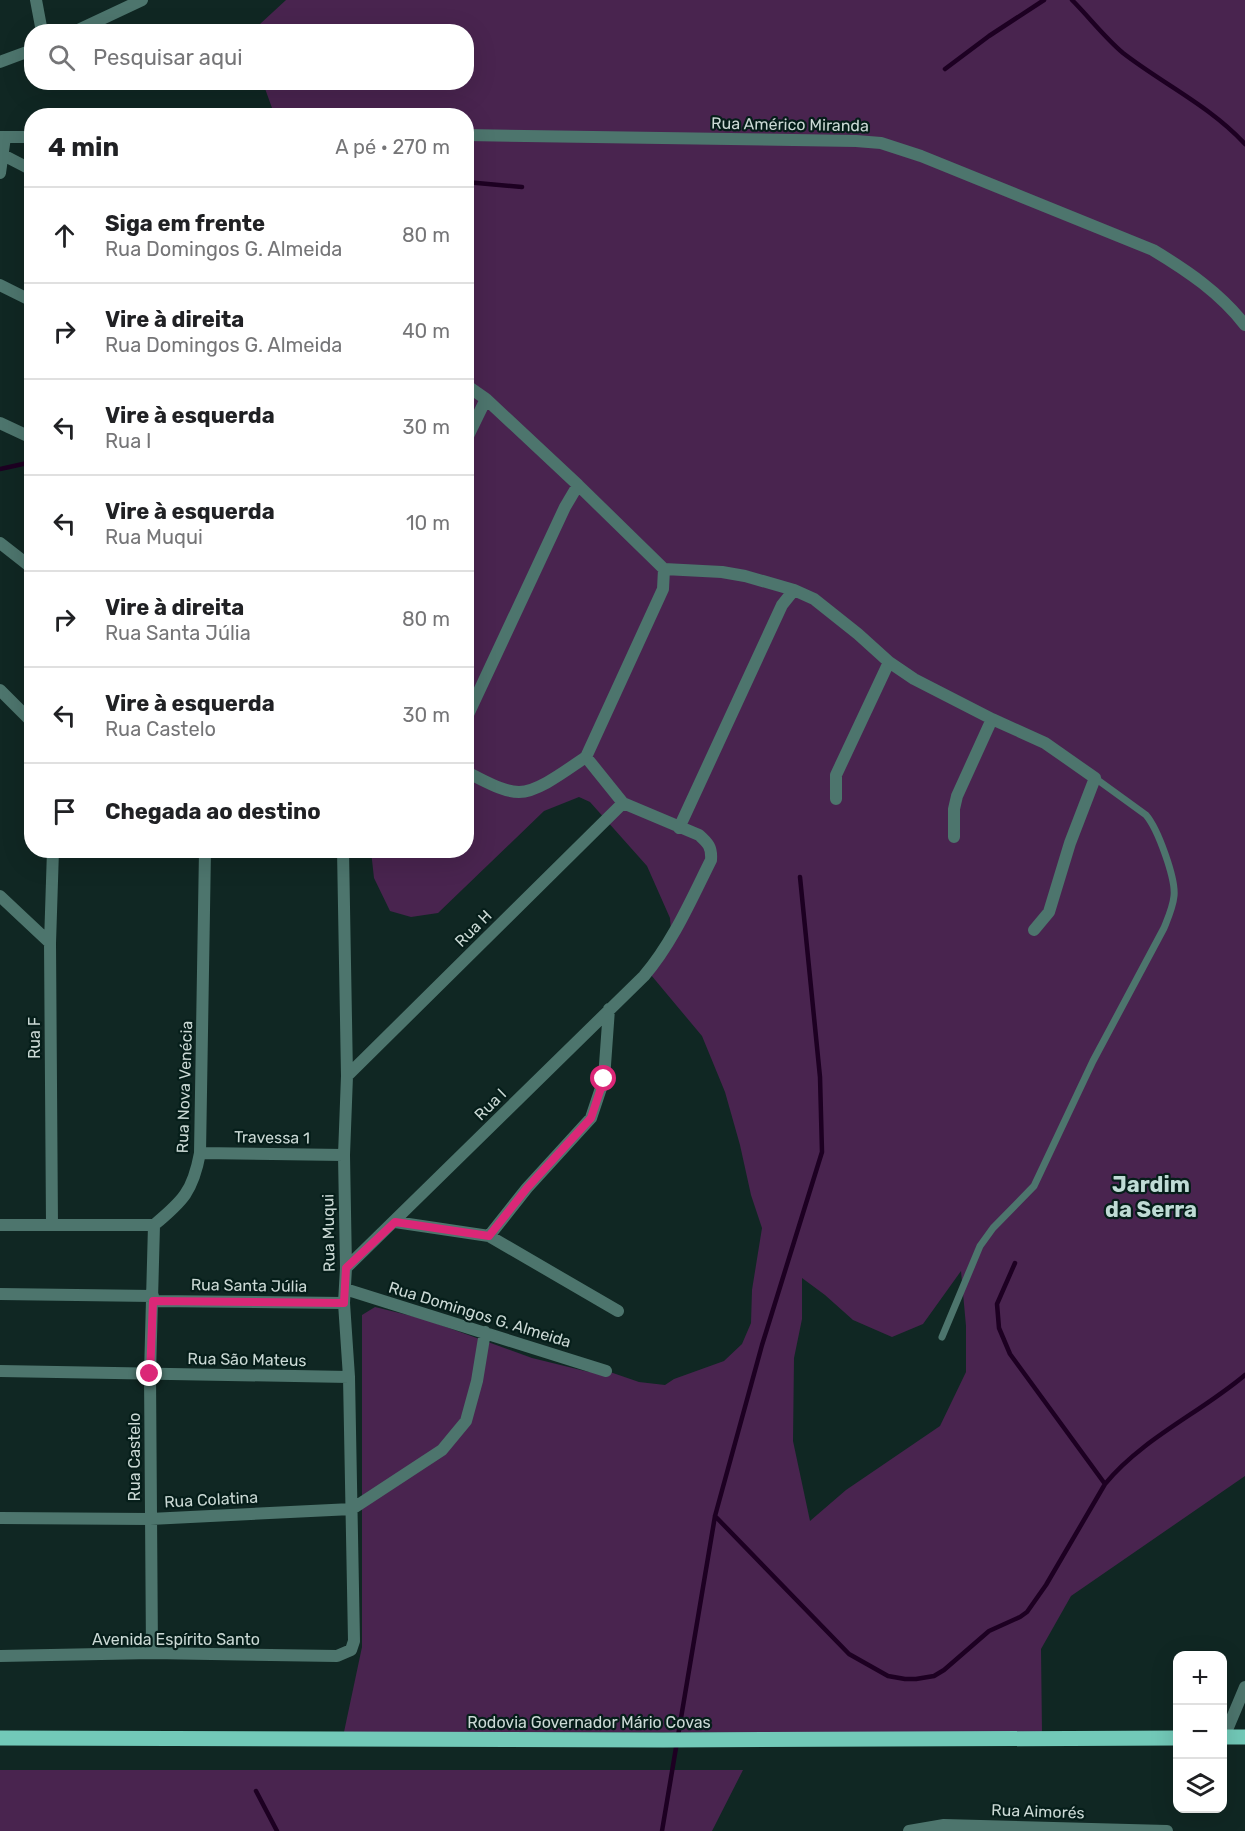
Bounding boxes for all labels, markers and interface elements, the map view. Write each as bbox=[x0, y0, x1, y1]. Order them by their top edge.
search box bbox=[24, 24, 474, 90]
icon: search bbox=[45, 41, 78, 74]
text: Pesquisar aqui bbox=[93, 44, 243, 71]
street label: Rua Américo Miranda bbox=[711, 114, 869, 135]
text: 4 min bbox=[48, 132, 119, 163]
text: A pé · 270 m bbox=[335, 135, 450, 159]
text: Siga em frente bbox=[105, 210, 265, 237]
icon: ahead bbox=[48, 219, 81, 252]
text: 80 m bbox=[402, 223, 450, 247]
text: Rua Domingos G. Almeida bbox=[105, 237, 342, 261]
text: Vire à direita bbox=[105, 306, 244, 333]
icon: right bbox=[48, 315, 81, 348]
text: 40 m bbox=[402, 319, 450, 343]
text: Rua Domingos G. Almeida bbox=[105, 333, 342, 357]
text: Vire à esquerda bbox=[105, 402, 275, 429]
icon: left bbox=[48, 411, 81, 444]
text: 30 m bbox=[403, 415, 450, 439]
text: Rua I bbox=[105, 429, 152, 453]
text: Vire à esquerda bbox=[105, 498, 275, 525]
icon: left bbox=[48, 507, 81, 540]
text: 10 m bbox=[406, 511, 450, 535]
text: Rua Muqui bbox=[105, 525, 203, 549]
text: Vire à direita bbox=[105, 594, 244, 621]
icon: right bbox=[48, 603, 81, 636]
text: 80 m bbox=[402, 607, 450, 631]
text: Rua Santa Júlia bbox=[105, 621, 251, 645]
text: Vire à esquerda bbox=[105, 690, 275, 717]
icon: left bbox=[48, 699, 81, 732]
text: 30 m bbox=[403, 703, 450, 727]
text: Rua Castelo bbox=[105, 717, 216, 741]
icon: arrive bbox=[48, 795, 81, 828]
text: Chegada ao destino bbox=[105, 798, 321, 825]
street label: Rua H bbox=[451, 906, 496, 951]
street label: Rua F bbox=[25, 1017, 44, 1059]
street label: Rua Nova Venécia bbox=[173, 1020, 196, 1154]
route start bbox=[590, 1065, 616, 1091]
street label: Rua I bbox=[470, 1084, 510, 1124]
street label: Travessa 1 bbox=[234, 1127, 310, 1148]
district label: Jardim da Serra bbox=[1105, 1171, 1197, 1223]
street label: Rua Muqui bbox=[318, 1194, 339, 1272]
street label: Rua Santa Júlia bbox=[191, 1275, 307, 1296]
street label: Rua Domingos G. Almeida bbox=[386, 1278, 573, 1351]
street label: Rua São Mateus bbox=[187, 1349, 307, 1370]
route end bbox=[136, 1360, 162, 1386]
street label: Rua Castelo bbox=[125, 1413, 144, 1501]
street label: Rua Colatina bbox=[164, 1488, 258, 1511]
street label: Avenida Espírito Santo bbox=[92, 1630, 260, 1649]
map controls bbox=[1173, 1651, 1227, 1813]
button: + bbox=[1173, 1651, 1227, 1705]
button: − bbox=[1173, 1705, 1227, 1759]
street label: Rodovia Governador Mário Covas bbox=[467, 1713, 711, 1732]
button: layers bbox=[1173, 1759, 1227, 1813]
street label: Rua Aimorés bbox=[991, 1800, 1085, 1823]

